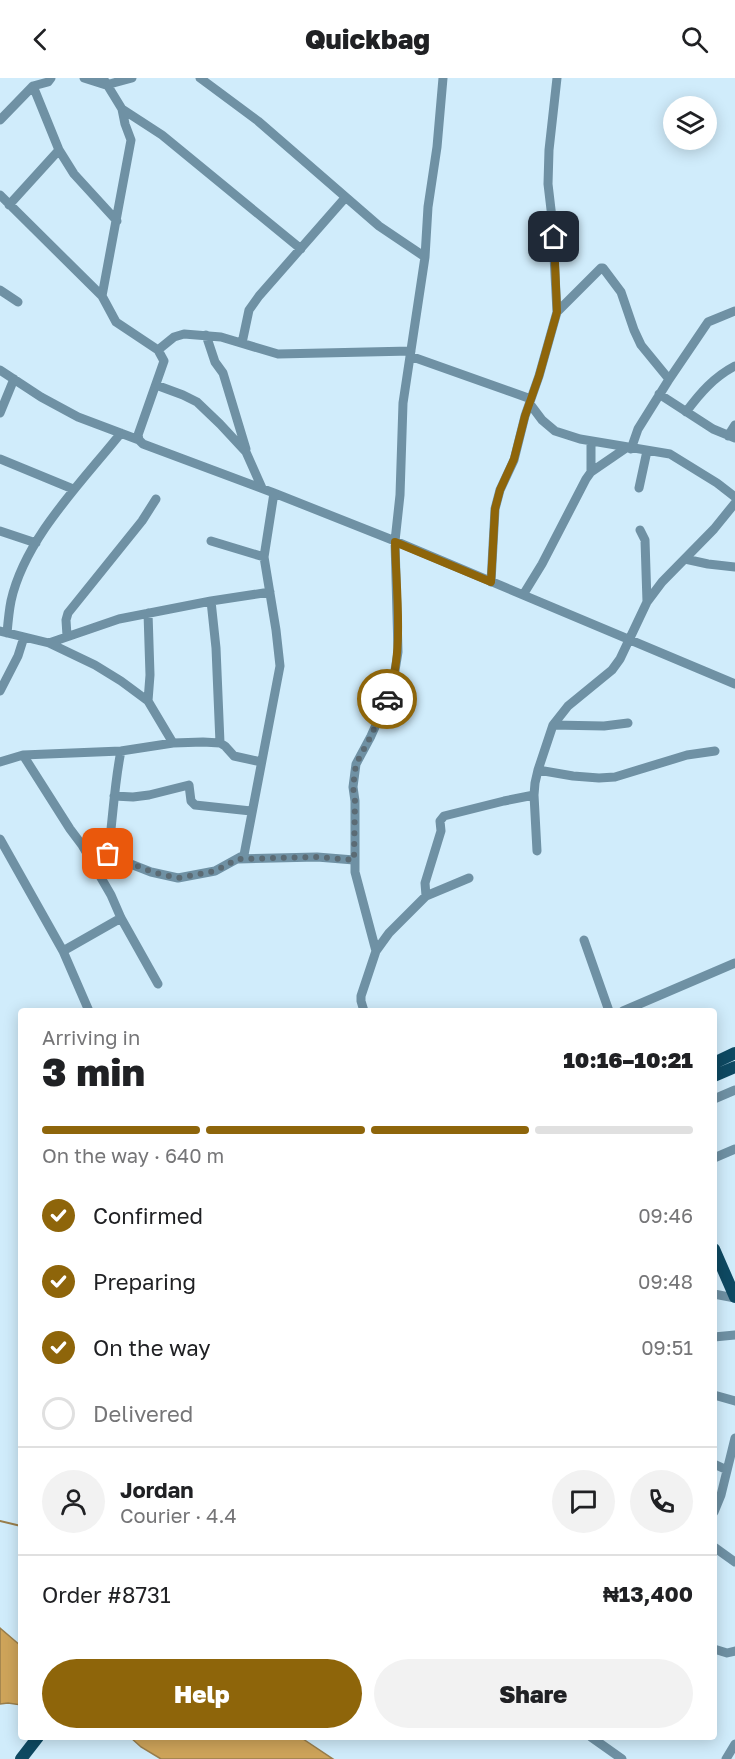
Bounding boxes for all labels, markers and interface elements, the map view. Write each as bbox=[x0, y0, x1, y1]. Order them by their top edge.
icon: back bbox=[24, 23, 57, 56]
text: Quickbag bbox=[305, 23, 430, 55]
icon: search bbox=[678, 23, 711, 56]
map controls bbox=[663, 96, 717, 150]
button: layers bbox=[663, 96, 717, 150]
pin bbox=[528, 211, 579, 262]
icon: home bbox=[537, 220, 570, 253]
courier bbox=[357, 669, 417, 729]
icon: car bbox=[371, 683, 404, 716]
pin bbox=[82, 828, 133, 879]
icon: bag bbox=[91, 837, 124, 870]
text: Arriving in bbox=[42, 1025, 140, 1049]
text: 10:16–10:21 bbox=[563, 1046, 693, 1073]
text: 3 min bbox=[42, 1048, 145, 1095]
text: On the way · 640 m bbox=[42, 1143, 224, 1167]
icon: check bbox=[42, 1199, 75, 1232]
text: Confirmed bbox=[93, 1202, 203, 1229]
text: 09:46 bbox=[638, 1203, 693, 1227]
icon: check bbox=[42, 1265, 75, 1298]
text: Preparing bbox=[93, 1268, 196, 1295]
text: 09:48 bbox=[638, 1269, 693, 1293]
icon: check bbox=[42, 1331, 75, 1364]
text: On the way bbox=[93, 1334, 211, 1361]
text: 09:51 bbox=[641, 1335, 693, 1359]
text: Delivered bbox=[93, 1400, 193, 1427]
button: person bbox=[42, 1470, 105, 1533]
button: chat bbox=[552, 1470, 615, 1533]
button: phone bbox=[630, 1470, 693, 1533]
text: Jordan bbox=[120, 1476, 194, 1503]
text: Courier · 4.4 bbox=[120, 1503, 237, 1527]
text: ₦13,400 bbox=[603, 1580, 693, 1607]
text: Order #8731 bbox=[42, 1581, 171, 1608]
button: Help bbox=[42, 1659, 362, 1728]
button: Share bbox=[374, 1659, 693, 1728]

